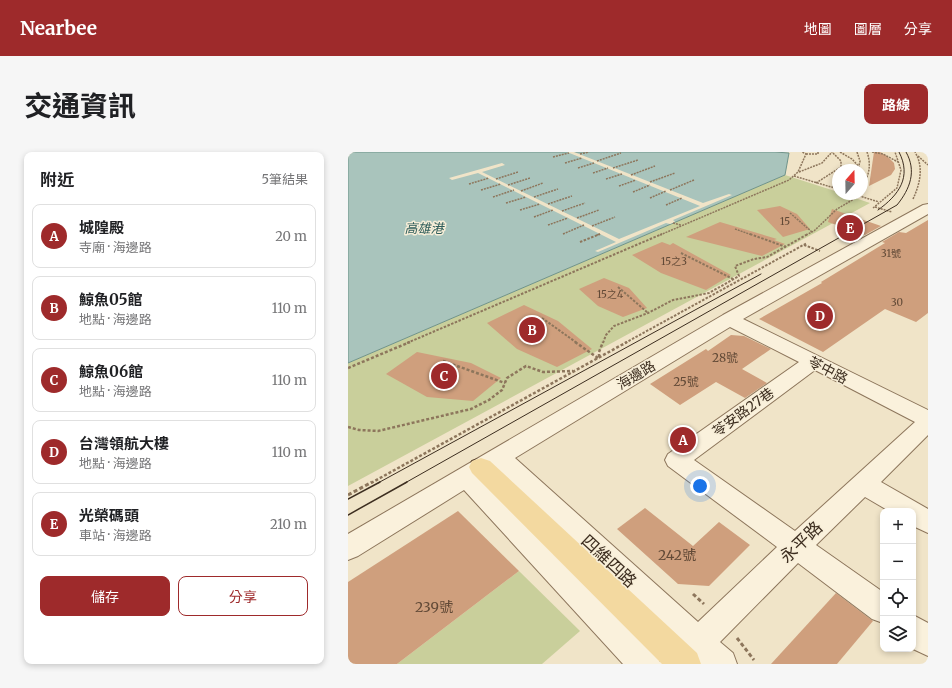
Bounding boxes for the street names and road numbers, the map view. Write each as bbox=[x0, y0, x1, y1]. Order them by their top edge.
street label: 苓中路 bbox=[805, 352, 851, 388]
street label: 海邊路 bbox=[613, 356, 659, 394]
street label: 苓安路27巷 bbox=[709, 384, 777, 440]
street label: 永平路 bbox=[775, 516, 827, 568]
street label: 四維四路 bbox=[577, 530, 641, 592]

